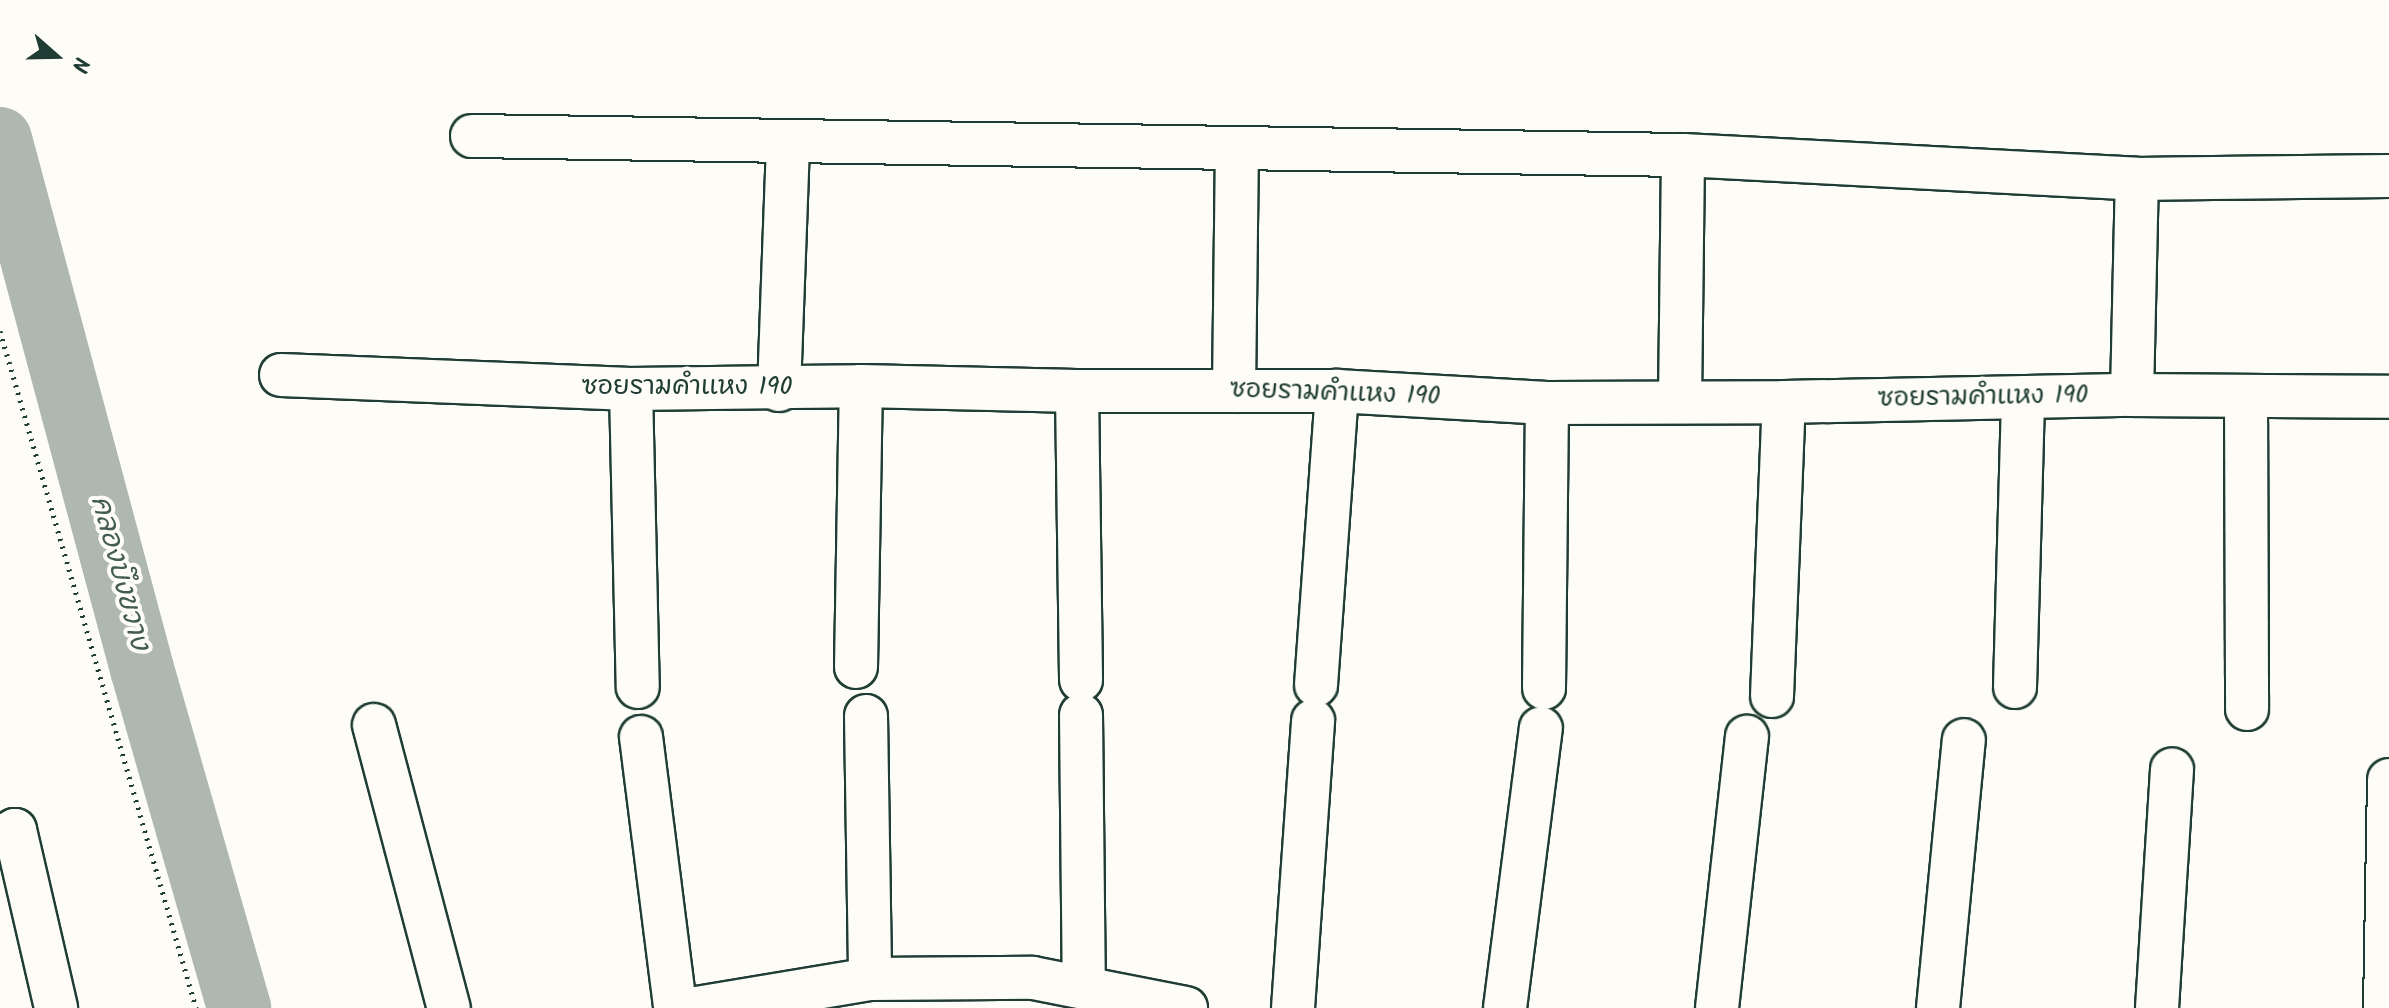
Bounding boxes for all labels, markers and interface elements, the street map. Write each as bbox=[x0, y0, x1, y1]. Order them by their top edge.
north arrow bbox=[16, 16, 96, 96]
text: N bbox=[60, 52, 98, 77]
street label: ซอยรามคำแหง 190 bbox=[582, 372, 792, 404]
street label: ซอยรามคำแหง 190 bbox=[1229, 375, 1441, 413]
street label: ซอยรามคำแหง 190 bbox=[1877, 381, 2089, 415]
water label: คลองบึงขวาง bbox=[82, 492, 156, 654]

